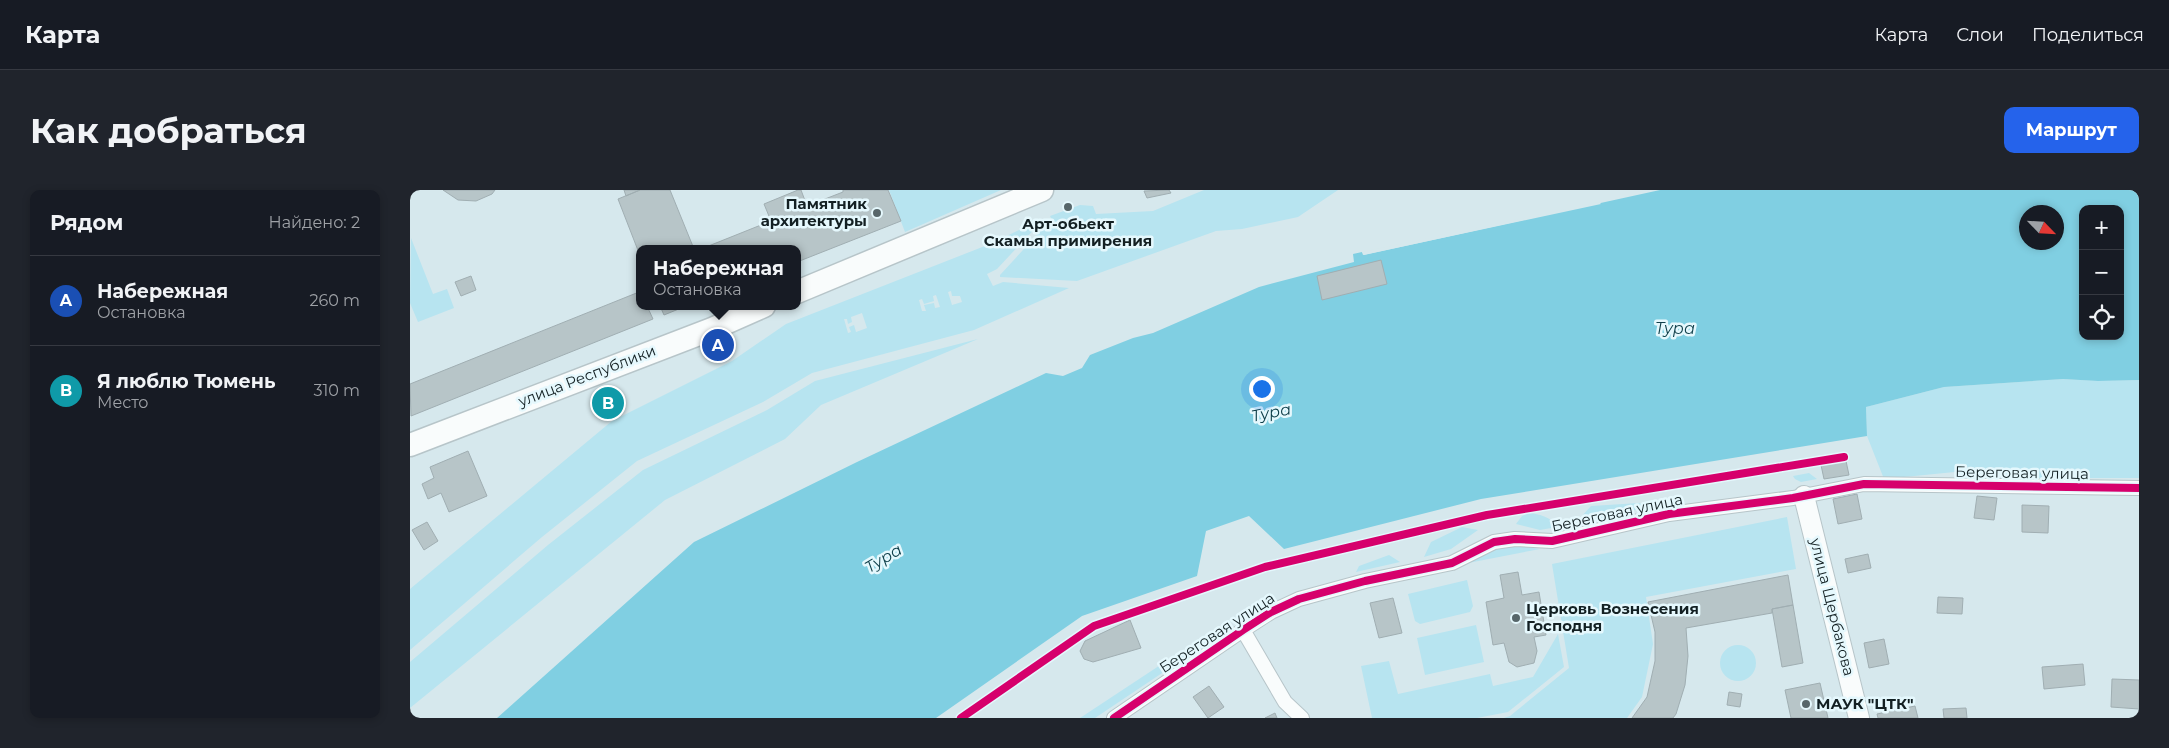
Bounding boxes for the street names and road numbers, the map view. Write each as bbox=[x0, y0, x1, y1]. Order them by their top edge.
street label: улица Республики bbox=[514, 341, 658, 411]
street label: Береговая улица bbox=[1955, 462, 2089, 483]
street label: Береговая улица bbox=[1550, 489, 1684, 536]
street label: улица Щербакова bbox=[1806, 535, 1859, 678]
street label: Береговая улица bbox=[1155, 588, 1278, 677]

